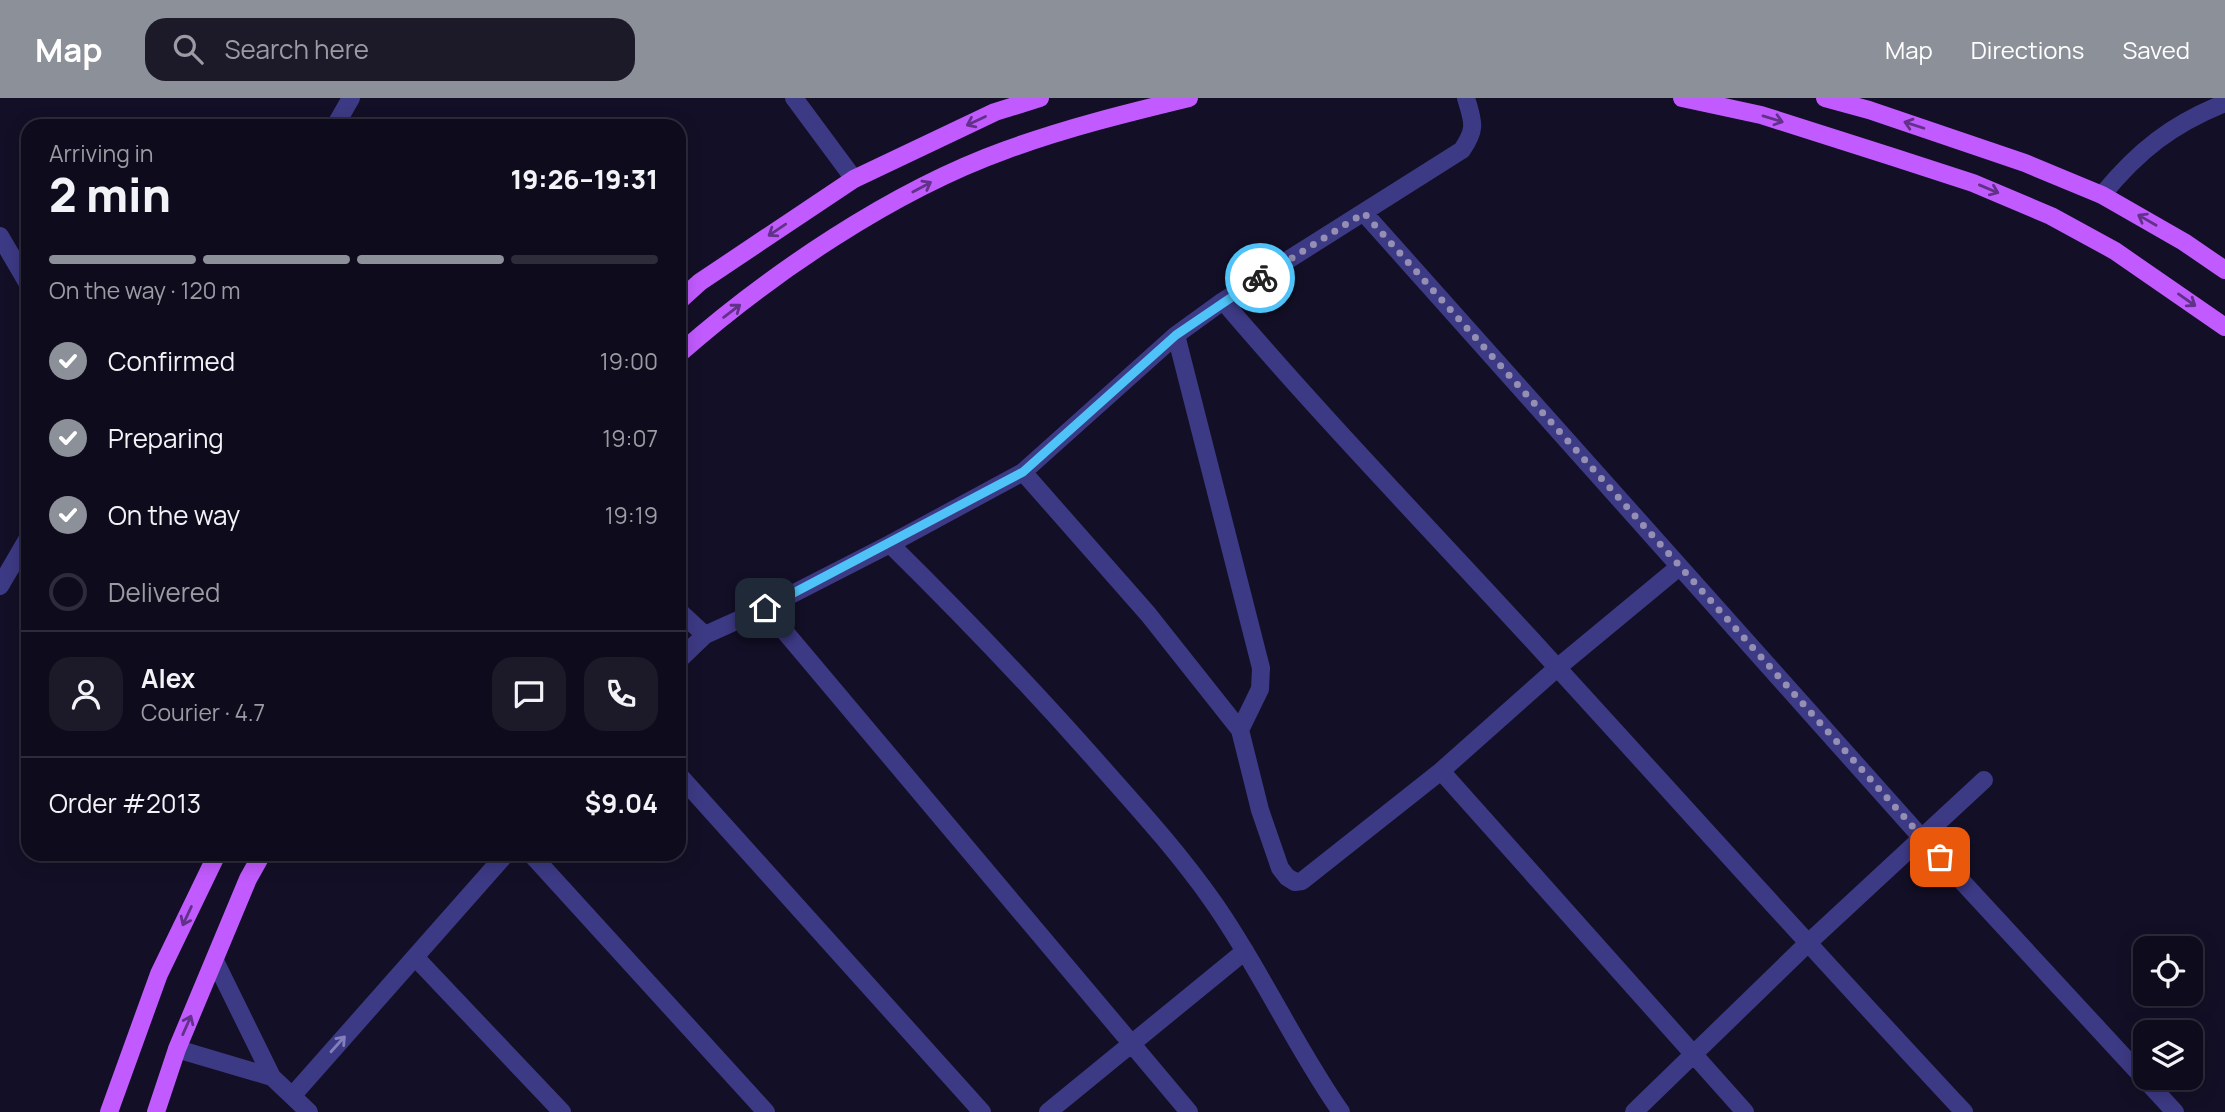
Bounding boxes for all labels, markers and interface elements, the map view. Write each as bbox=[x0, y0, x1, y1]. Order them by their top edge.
search box bbox=[145, 18, 635, 81]
text: Map bbox=[35, 27, 103, 72]
icon: search bbox=[169, 30, 207, 68]
text: Search here bbox=[225, 31, 369, 67]
text: Map bbox=[1885, 33, 1933, 66]
text: Directions bbox=[1971, 33, 2084, 66]
text: Saved bbox=[2122, 33, 2190, 66]
one-way arrow bbox=[1761, 114, 1783, 126]
one-way arrow bbox=[966, 115, 987, 128]
one-way arrow bbox=[1903, 118, 1925, 131]
text: Arriving in bbox=[49, 137, 154, 169]
text: 19:26–19:31 bbox=[510, 161, 658, 197]
text: 2 min bbox=[49, 163, 171, 226]
one-way arrow bbox=[912, 180, 932, 194]
one-way arrow bbox=[1978, 184, 1999, 197]
one-way arrow bbox=[2137, 213, 2157, 227]
one-way arrow bbox=[768, 223, 787, 238]
courier bbox=[1225, 243, 1295, 313]
icon: bike bbox=[1241, 259, 1279, 297]
text: On the way · 120 m bbox=[49, 274, 241, 306]
one-way arrow bbox=[2177, 293, 2196, 307]
one-way arrow bbox=[722, 304, 741, 319]
icon: check bbox=[49, 342, 87, 380]
text: Confirmed bbox=[108, 343, 235, 379]
text: 19:00 bbox=[600, 345, 658, 377]
icon: check bbox=[49, 419, 87, 457]
text: Preparing bbox=[108, 420, 224, 456]
text: 19:07 bbox=[602, 422, 658, 454]
icon: check bbox=[49, 496, 87, 534]
text: On the way bbox=[108, 497, 240, 533]
text: 19:19 bbox=[605, 499, 658, 531]
text: Delivered bbox=[108, 574, 220, 610]
pin bbox=[735, 578, 795, 638]
icon: home bbox=[746, 589, 784, 627]
button: person bbox=[49, 657, 123, 731]
button: chat bbox=[492, 657, 566, 731]
button: phone bbox=[584, 657, 658, 731]
text: Alex bbox=[141, 660, 195, 696]
text: Courier · 4.7 bbox=[141, 696, 265, 728]
text: Order #2013 bbox=[49, 785, 201, 821]
text: $9.04 bbox=[585, 785, 658, 821]
pin bbox=[1910, 827, 1970, 887]
icon: bag bbox=[1921, 838, 1959, 876]
one-way arrow bbox=[180, 904, 193, 926]
map controls bbox=[2133, 936, 2203, 1090]
button: locate bbox=[2133, 936, 2203, 1006]
one-way arrow bbox=[181, 1014, 194, 1036]
button: layers bbox=[2133, 1020, 2203, 1090]
one-way arrow bbox=[330, 1035, 346, 1053]

